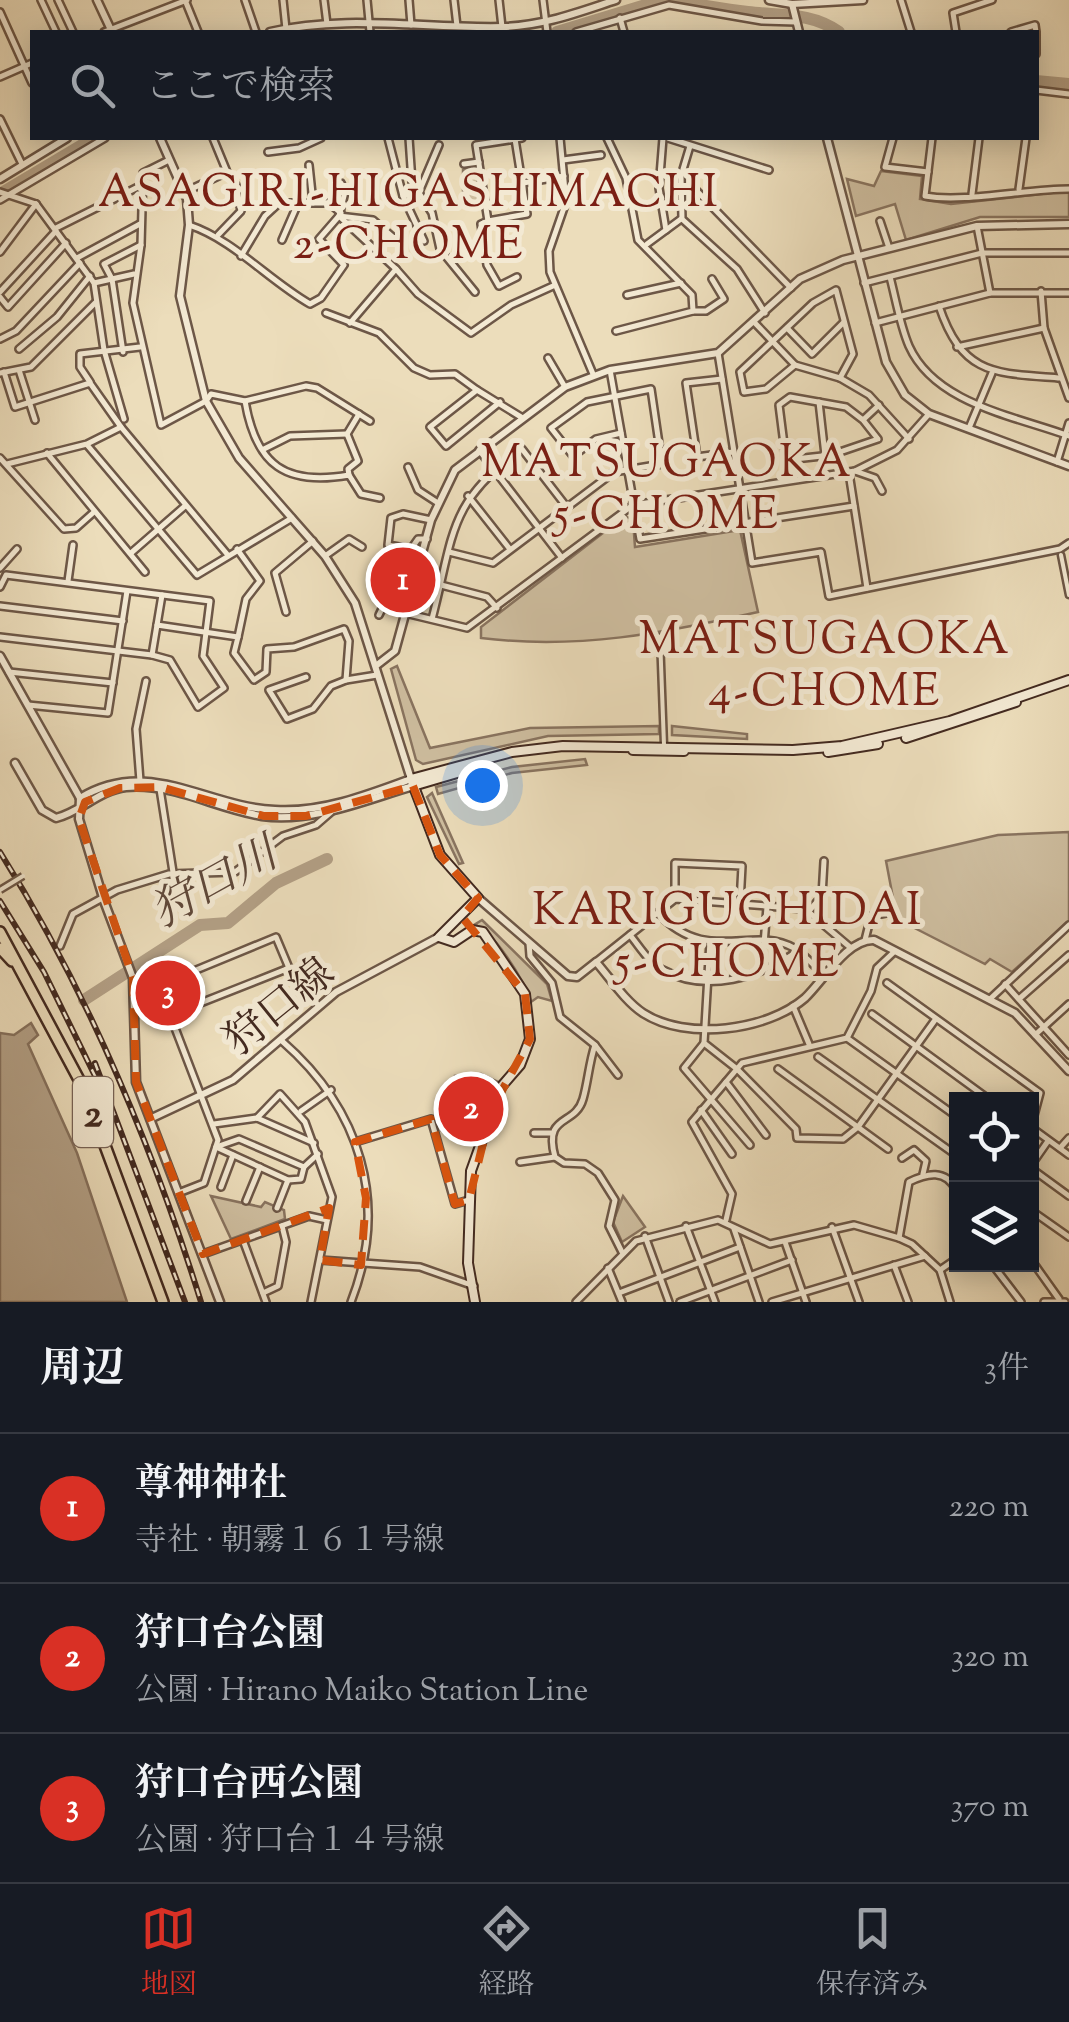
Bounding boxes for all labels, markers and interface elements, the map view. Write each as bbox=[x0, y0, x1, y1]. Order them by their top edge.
search box bbox=[30, 30, 1039, 140]
icon: search bbox=[65, 58, 120, 113]
text: ここで検索 bbox=[145, 62, 335, 116]
district label: ASAGIRI-HIGASHIMACHI 2-CHOME bbox=[98, 163, 720, 280]
district label: MATSUGAOKA 5-CHOME bbox=[481, 433, 853, 550]
pin: 1 bbox=[370, 542, 436, 618]
district label: MATSUGAOKA 4-CHOME bbox=[639, 610, 1011, 727]
your location bbox=[457, 760, 508, 811]
water label: 狩口川 bbox=[141, 822, 295, 947]
district label: KARIGUCHIDAI 5-CHOME bbox=[532, 881, 924, 998]
street label: 狩口線 bbox=[213, 946, 349, 1072]
pin: 3 bbox=[136, 956, 200, 1030]
pin: 2 bbox=[438, 1072, 504, 1146]
road number: 2 bbox=[73, 1077, 113, 1147]
map controls bbox=[949, 1092, 1039, 1272]
button: locate bbox=[949, 1092, 1039, 1182]
button: layers bbox=[949, 1182, 1039, 1272]
text: 周辺 bbox=[40, 1341, 124, 1401]
text: 3件 bbox=[984, 1347, 1029, 1393]
text: 尊神神社 bbox=[135, 1459, 287, 1513]
text: 1 bbox=[67, 1485, 78, 1531]
text: 220 m bbox=[949, 1485, 1029, 1531]
text: 寺社 · 朝霧１６１号線 bbox=[135, 1519, 445, 1565]
text: 狩口台公園 bbox=[135, 1609, 325, 1663]
text: 2 bbox=[65, 1635, 80, 1681]
text: 320 m bbox=[951, 1635, 1029, 1681]
text: 公園 · Hirano Maiko Station Line bbox=[135, 1669, 588, 1715]
text: 狩口台西公園 bbox=[135, 1759, 363, 1813]
text: 3 bbox=[66, 1785, 79, 1831]
text: 370 m bbox=[950, 1785, 1029, 1831]
text: 公園 · 狩口台１４号線 bbox=[135, 1819, 445, 1865]
tab: 地図 bbox=[141, 1901, 197, 2006]
tab: 経路 bbox=[478, 1901, 534, 2006]
tab: 保存済み bbox=[816, 1901, 928, 2006]

